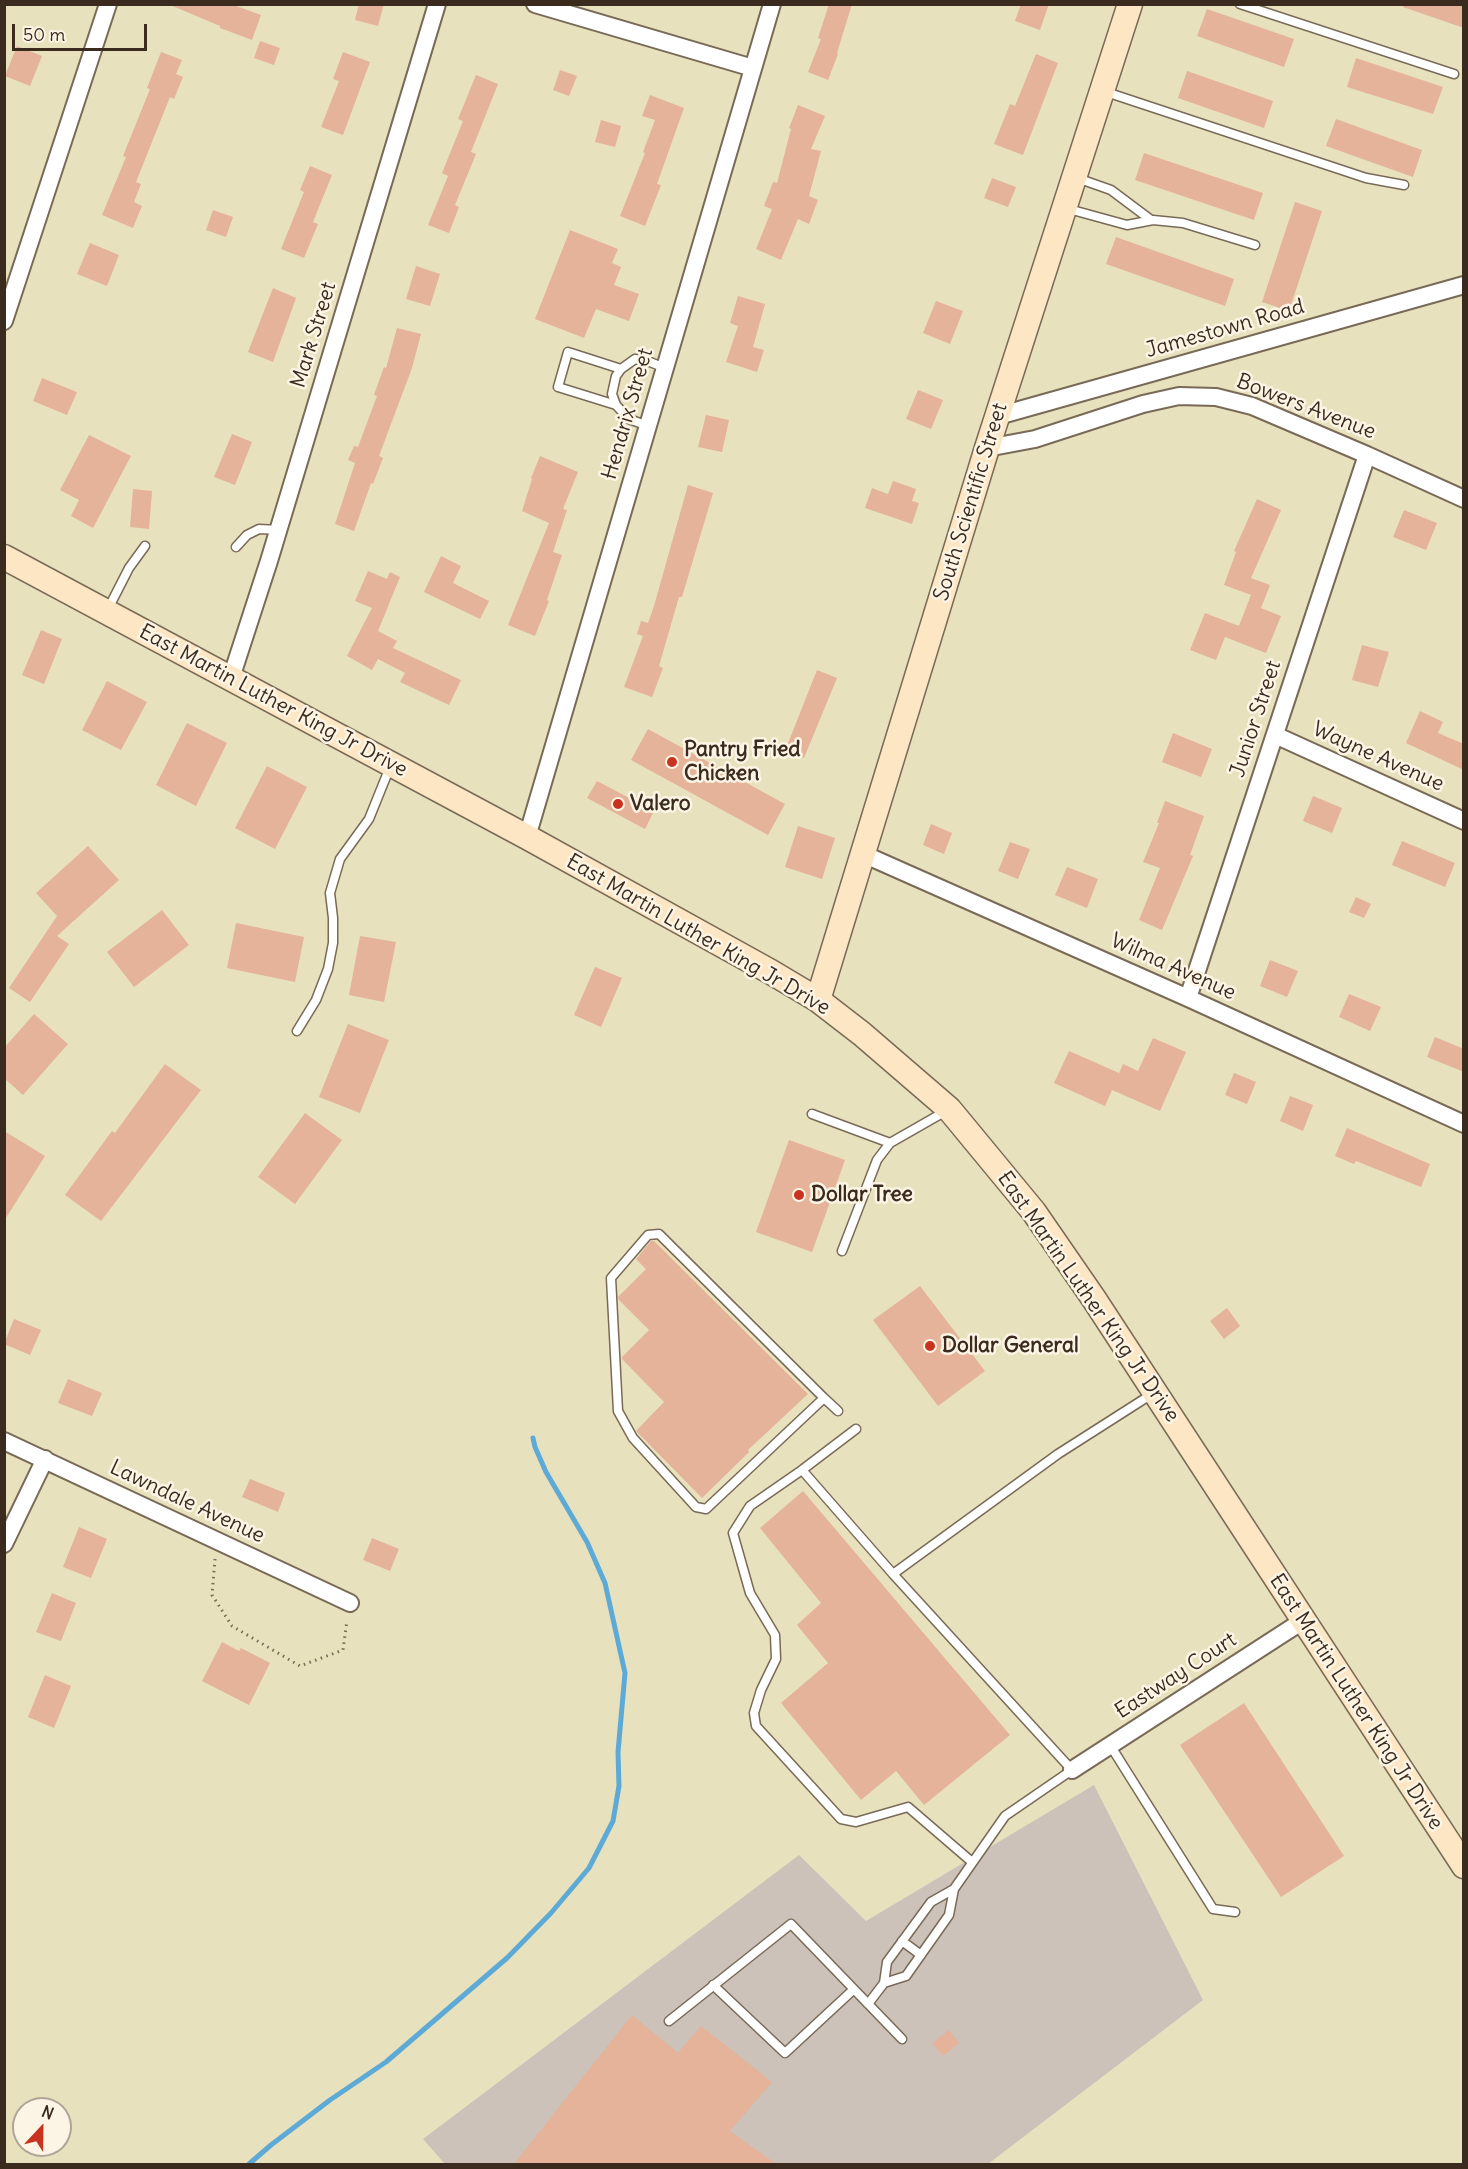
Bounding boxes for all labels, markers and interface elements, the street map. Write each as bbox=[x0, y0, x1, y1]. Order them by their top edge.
scale bar bbox=[15, 12, 150, 50]
text: 50 m bbox=[23, 23, 65, 46]
street label: Mark Street bbox=[286, 279, 342, 391]
street label: Jamestown Road bbox=[1143, 294, 1307, 364]
street label: Hendrix Street bbox=[597, 345, 659, 483]
street label: Bowers Avenue bbox=[1233, 369, 1379, 445]
street label: South Scientific Street bbox=[929, 400, 1013, 604]
street label: East Martin Luther King Jr Drive bbox=[135, 619, 411, 783]
street label: Junior Street bbox=[1225, 657, 1287, 781]
street label: Wayne Avenue bbox=[1308, 717, 1448, 797]
place label: Pantry Fried Chicken bbox=[684, 737, 801, 787]
marker: Pantry Fried Chicken bbox=[665, 755, 679, 769]
place label: Valero bbox=[630, 791, 690, 817]
marker: Valero bbox=[611, 797, 625, 811]
street label: East Martin Luther King Jr Drive bbox=[562, 849, 834, 1021]
street label: Wilma Avenue bbox=[1107, 928, 1239, 1006]
street label: East Martin Luther King Jr Drive bbox=[992, 1167, 1184, 1427]
place label: Dollar Tree bbox=[811, 1182, 913, 1208]
marker: Dollar Tree bbox=[792, 1188, 806, 1202]
place label: Dollar General bbox=[942, 1333, 1079, 1359]
marker: Dollar General bbox=[923, 1339, 937, 1353]
street label: Lawndale Avenue bbox=[106, 1455, 268, 1549]
street label: East Martin Luther King Jr Drive bbox=[1264, 1569, 1448, 1835]
street label: Eastway Court bbox=[1111, 1628, 1241, 1724]
north arrow bbox=[12, 2097, 72, 2157]
text: N bbox=[39, 2101, 57, 2124]

